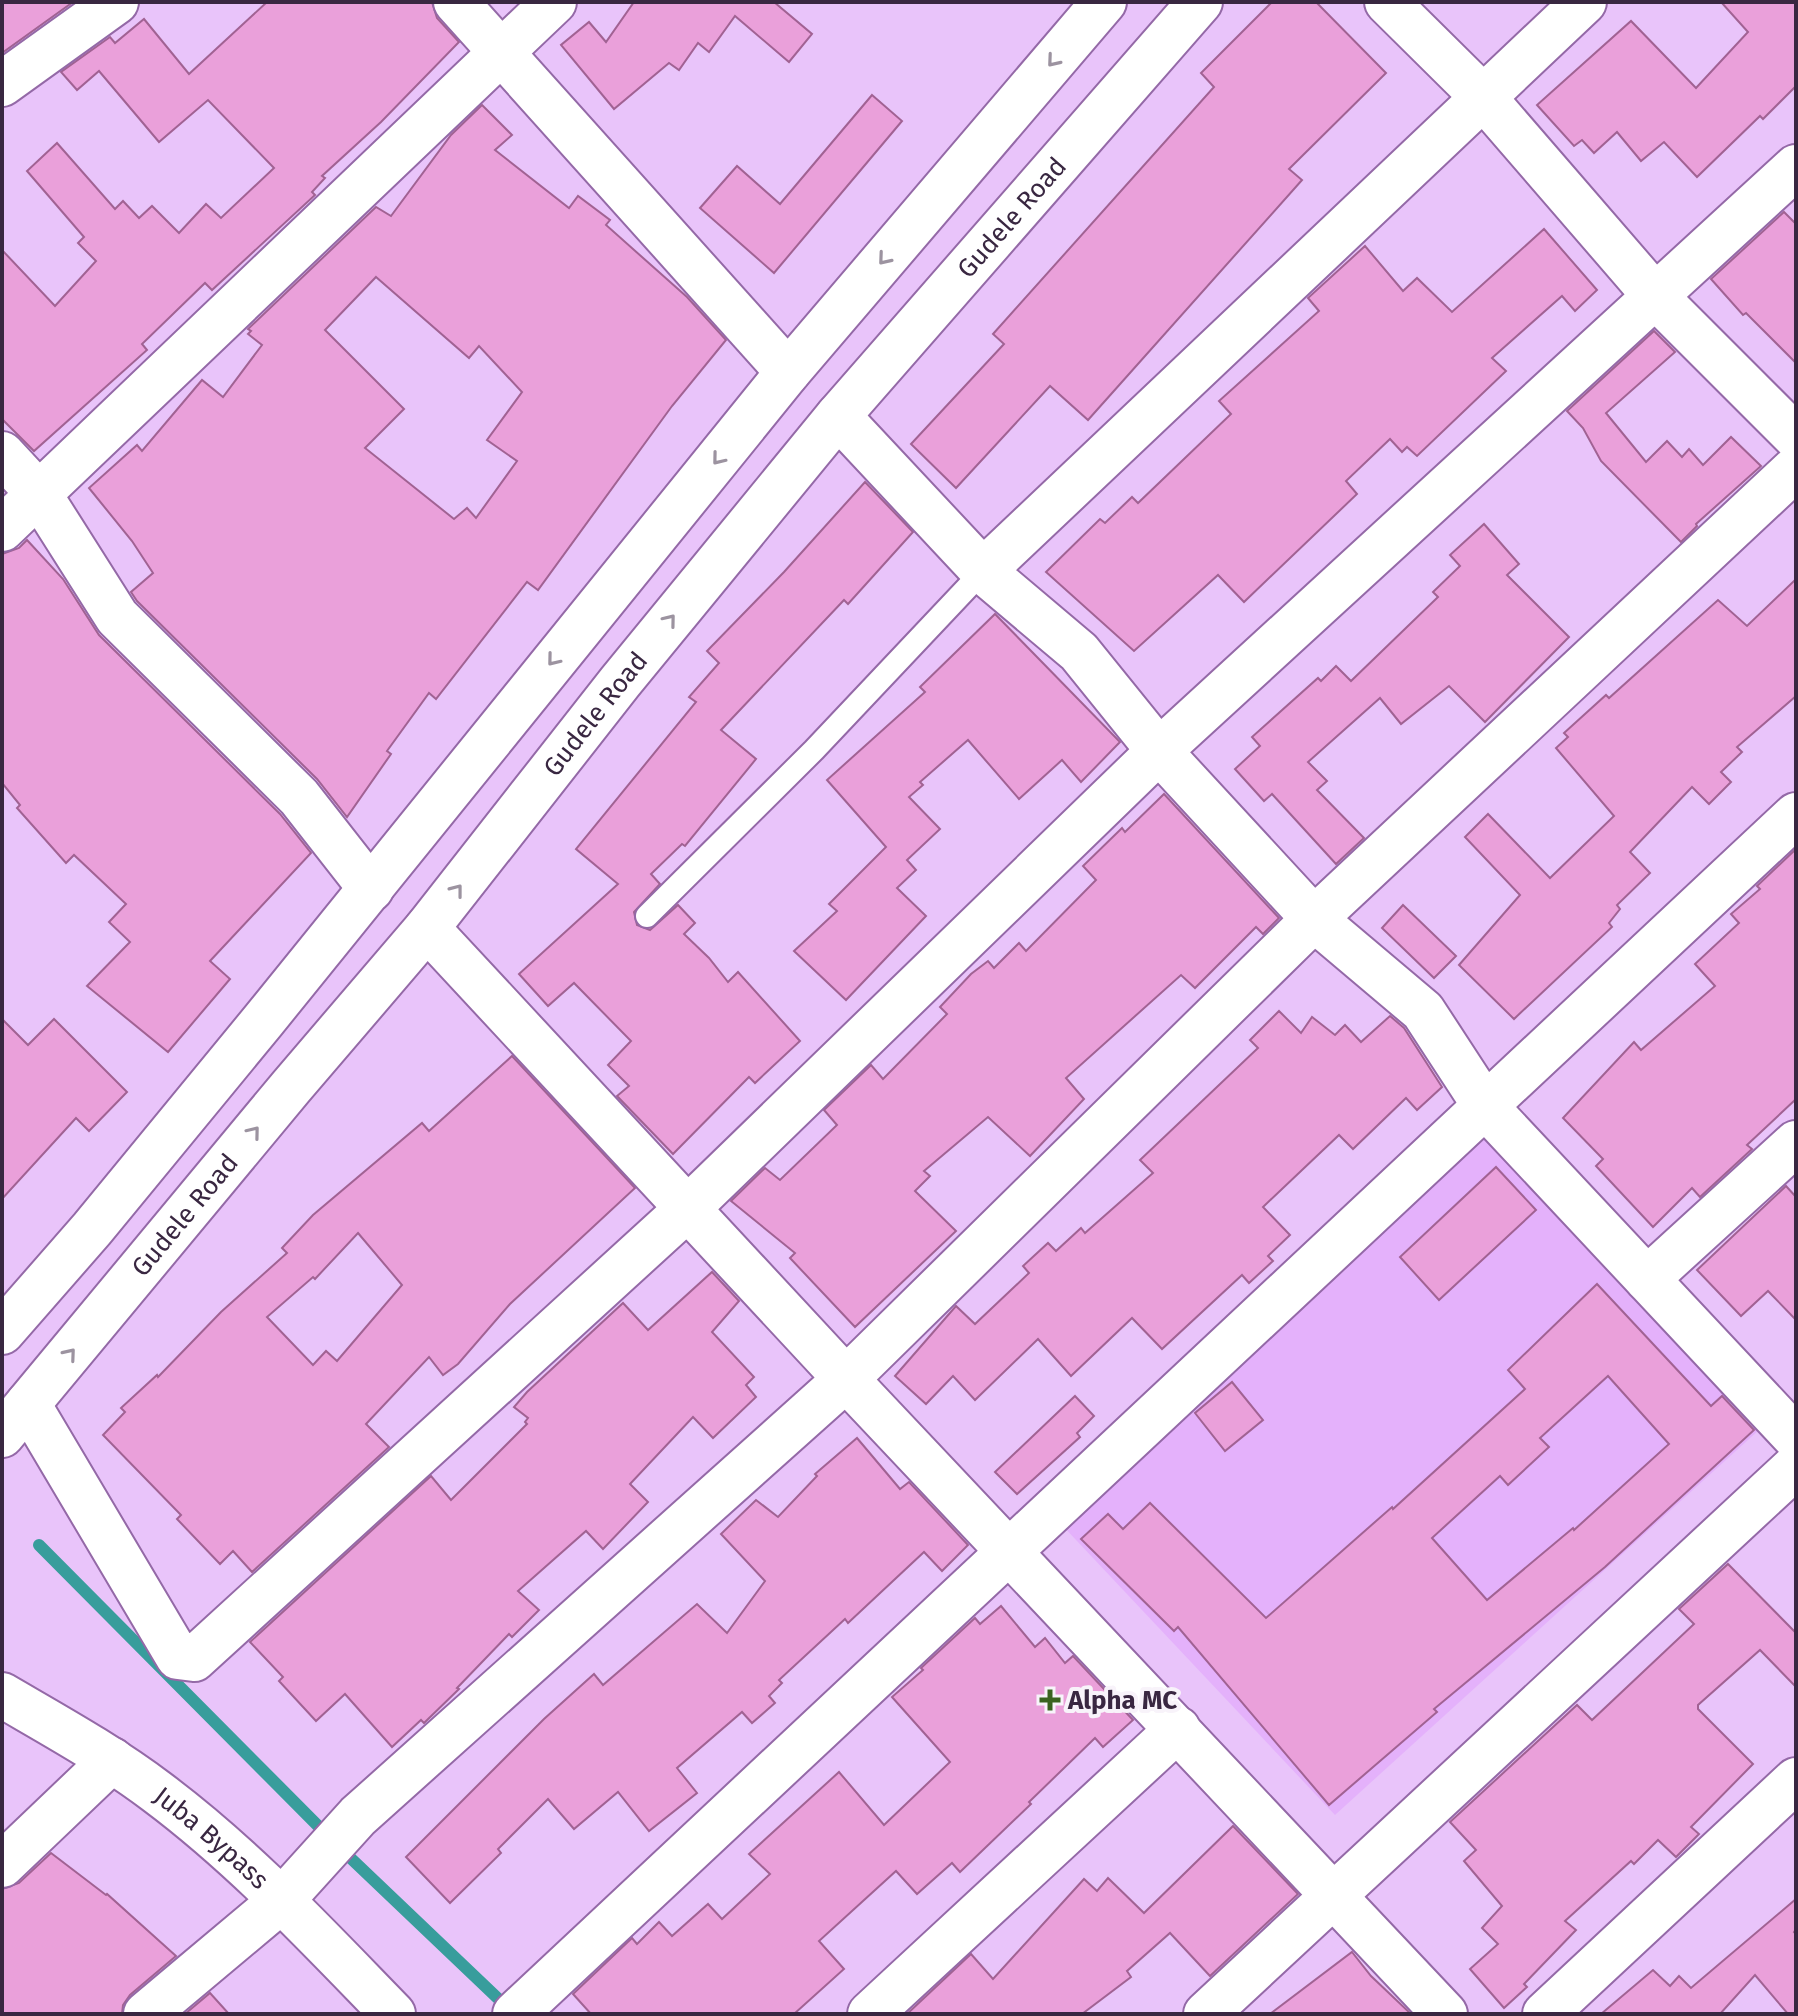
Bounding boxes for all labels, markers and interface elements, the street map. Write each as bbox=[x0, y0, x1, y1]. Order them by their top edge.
one-way arrow bbox=[1048, 51, 1063, 66]
street label: Gudele Road bbox=[951, 151, 1073, 284]
one-way arrow bbox=[879, 250, 894, 264]
one-way arrow bbox=[713, 449, 728, 464]
one-way arrow bbox=[661, 614, 675, 629]
street label: Gudele Road bbox=[537, 645, 654, 782]
one-way arrow bbox=[549, 651, 563, 666]
one-way arrow bbox=[447, 885, 462, 899]
one-way arrow bbox=[244, 1127, 259, 1141]
street label: Gudele Road bbox=[125, 1147, 245, 1283]
one-way arrow bbox=[60, 1348, 75, 1363]
place label: Alpha MC bbox=[1067, 1685, 1177, 1716]
marker: Alpha MC bbox=[1039, 1689, 1061, 1711]
street label: Juba Bypass bbox=[148, 1780, 275, 1895]

